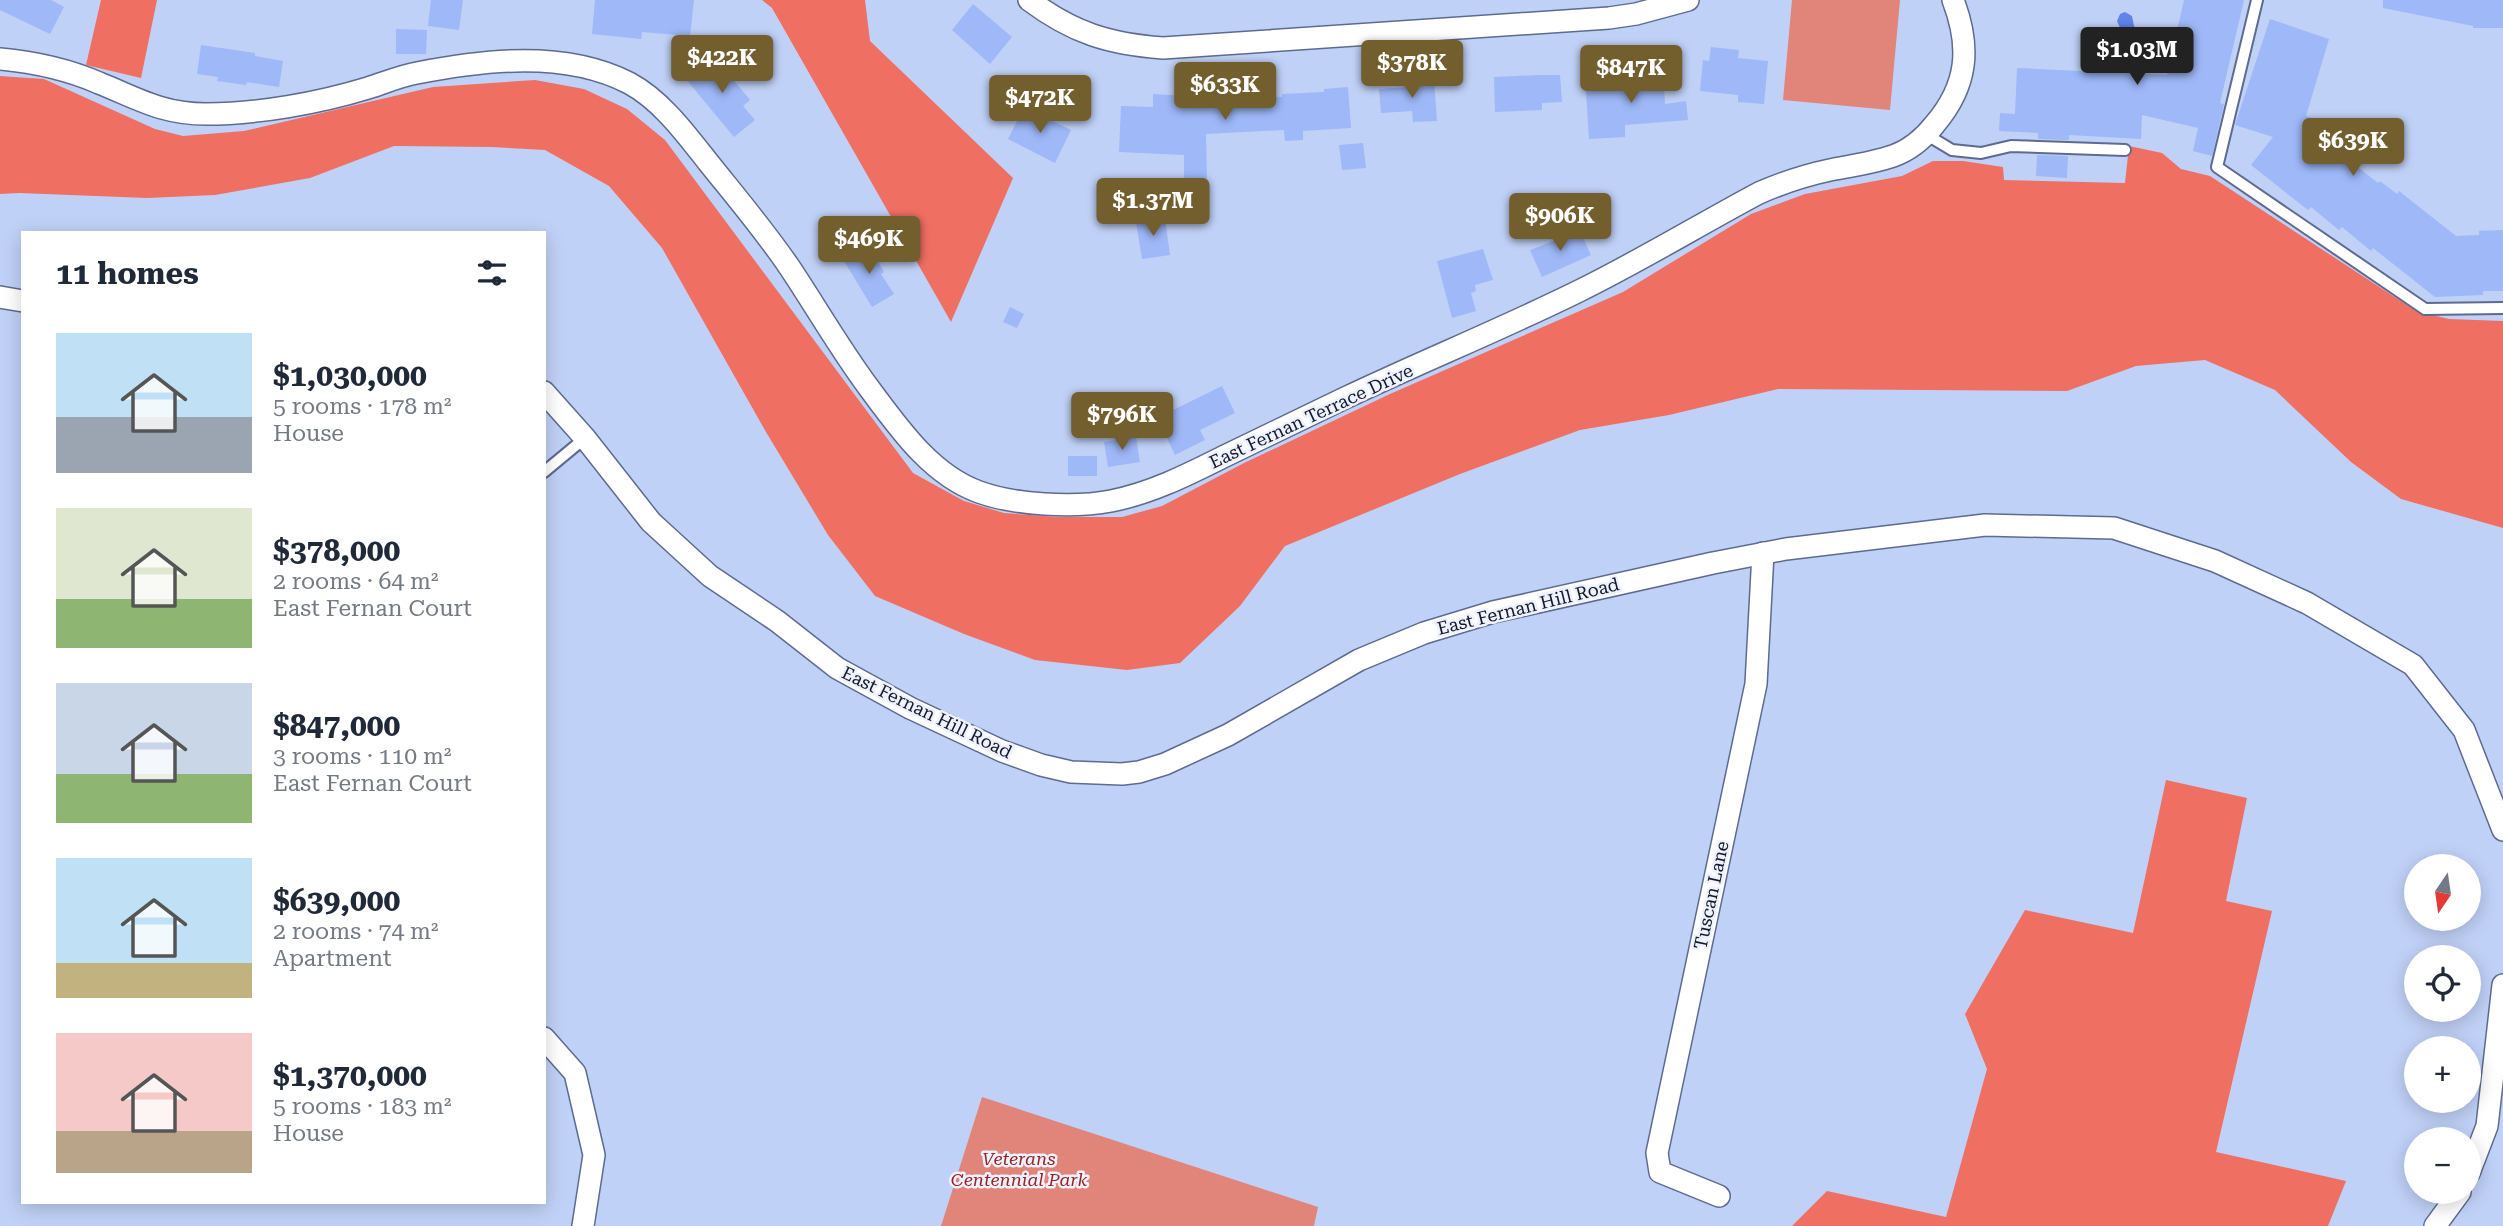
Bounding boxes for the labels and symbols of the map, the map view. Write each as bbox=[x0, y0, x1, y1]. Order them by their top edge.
pin: $1.03M bbox=[2080, 28, 2194, 87]
pin: $422K bbox=[673, 36, 771, 95]
pin: $378K bbox=[1363, 41, 1461, 100]
pin: $847K bbox=[1582, 46, 1680, 105]
pin: $633K bbox=[1176, 62, 1274, 122]
pin: $472K bbox=[991, 76, 1089, 135]
pin: $639K bbox=[2304, 118, 2402, 178]
pin: $1.37M bbox=[1096, 178, 1210, 238]
pin: $906K bbox=[1511, 194, 1609, 253]
pin: $469K bbox=[820, 216, 918, 276]
street label: East Fernan Terrace Drive bbox=[1206, 359, 1416, 473]
pin: $796K bbox=[1073, 392, 1171, 452]
street label: East Fernan Hill Road bbox=[1435, 573, 1622, 639]
street label: East Fernan Hill Road bbox=[839, 662, 1016, 763]
street label: Tuscan Lane bbox=[1689, 839, 1733, 951]
north arrow bbox=[2404, 854, 2482, 931]
park label: Veterans Centennial Park bbox=[951, 1148, 1087, 1190]

